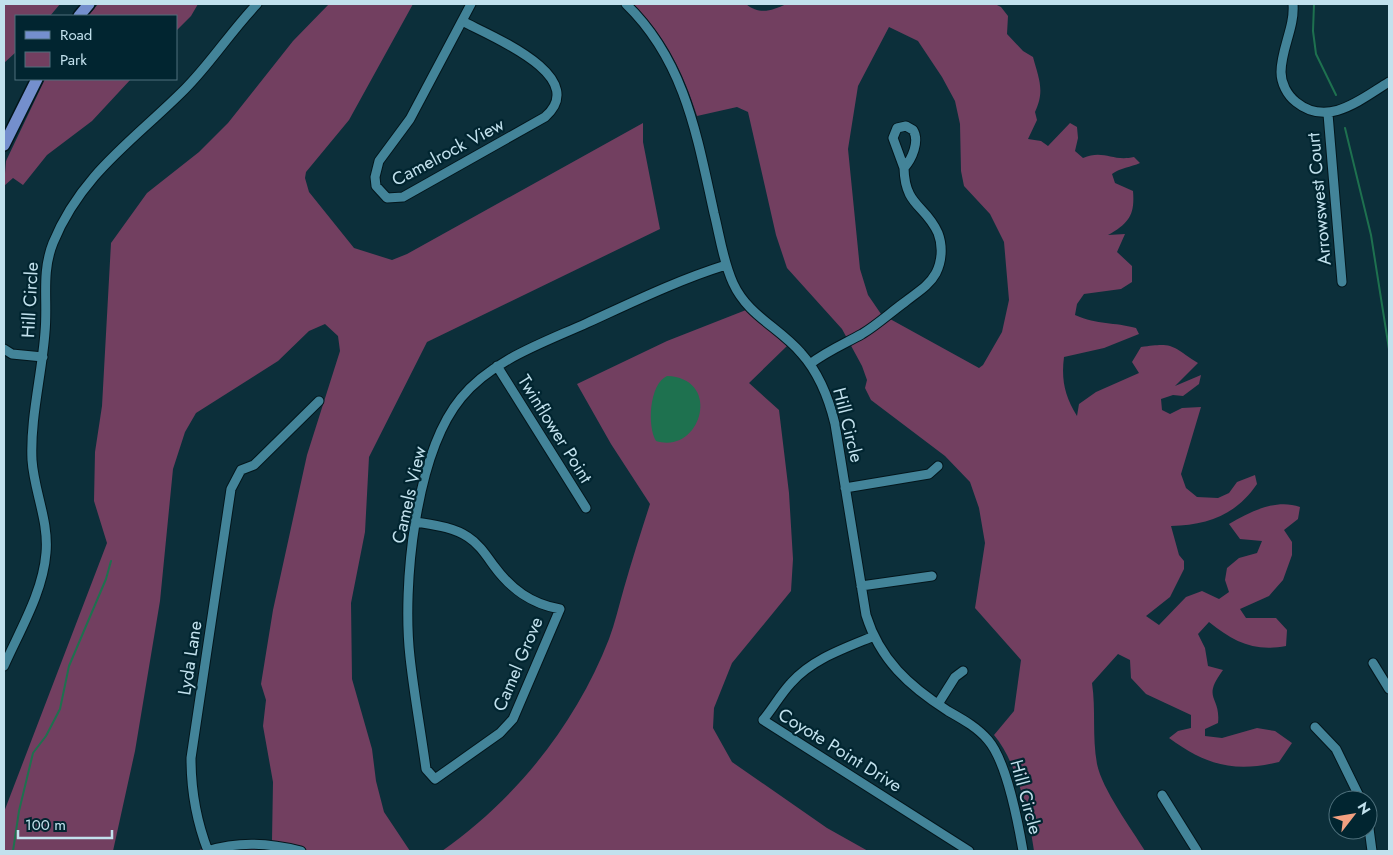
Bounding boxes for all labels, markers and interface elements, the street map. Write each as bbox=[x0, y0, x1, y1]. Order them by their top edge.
legend bbox=[15, 15, 178, 80]
text: Road bbox=[60, 24, 92, 46]
text: Park bbox=[60, 49, 87, 71]
street label: Camelrock View bbox=[387, 111, 509, 193]
street label: Arrowswest Court bbox=[1300, 131, 1338, 267]
street label: Hill Circle bbox=[15, 261, 45, 339]
street label: Twinflower Point bbox=[511, 370, 599, 489]
street label: Hill Circle bbox=[826, 385, 870, 465]
street label: Camels View bbox=[385, 443, 433, 546]
street label: Camel Grove bbox=[486, 613, 550, 715]
street label: Lyda Lane bbox=[171, 619, 209, 697]
street label: Coyote Point Drive bbox=[773, 702, 907, 798]
street label: Hill Circle bbox=[1004, 757, 1048, 837]
north arrow bbox=[1328, 790, 1378, 840]
text: N bbox=[1353, 798, 1376, 818]
scale bar bbox=[18, 808, 111, 840]
text: 100 m bbox=[25, 814, 66, 836]

